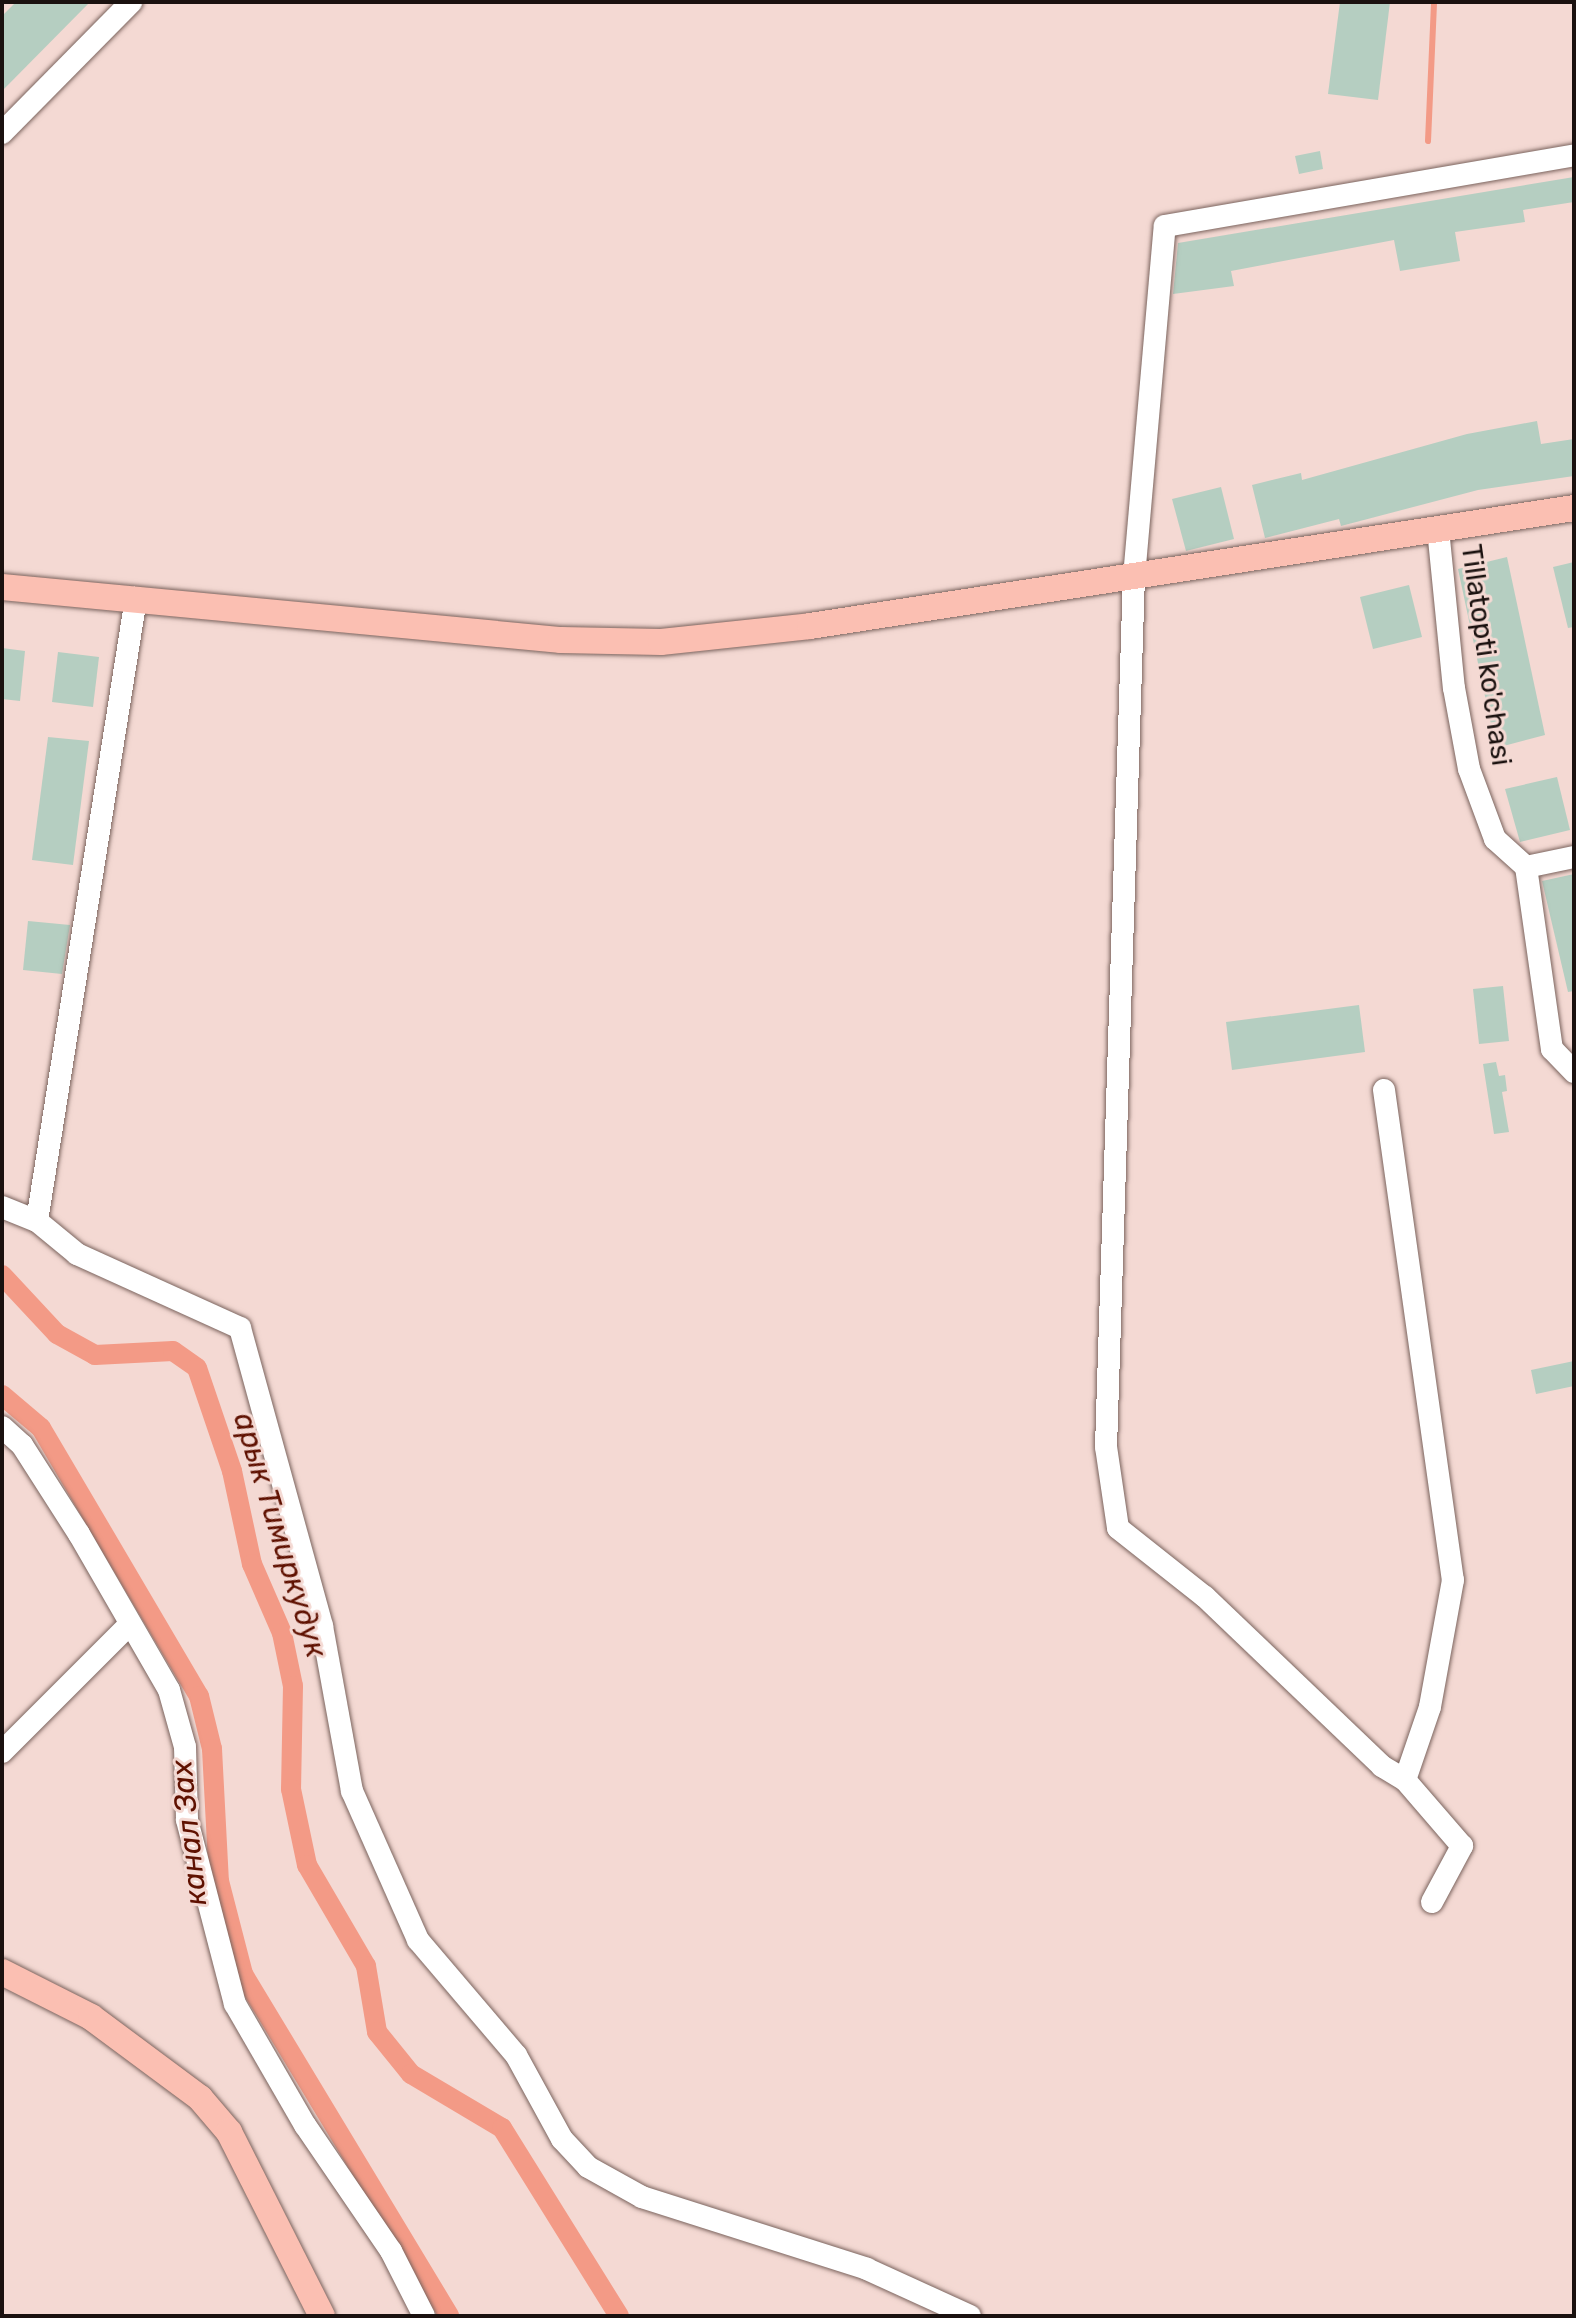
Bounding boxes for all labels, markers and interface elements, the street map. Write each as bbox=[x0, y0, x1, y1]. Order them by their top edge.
street label: Tillatopti ko'chasi bbox=[1454, 542, 1518, 768]
water label: арык Тимиркудук bbox=[226, 1408, 334, 1662]
water label: канал Зах bbox=[163, 1758, 215, 1908]

